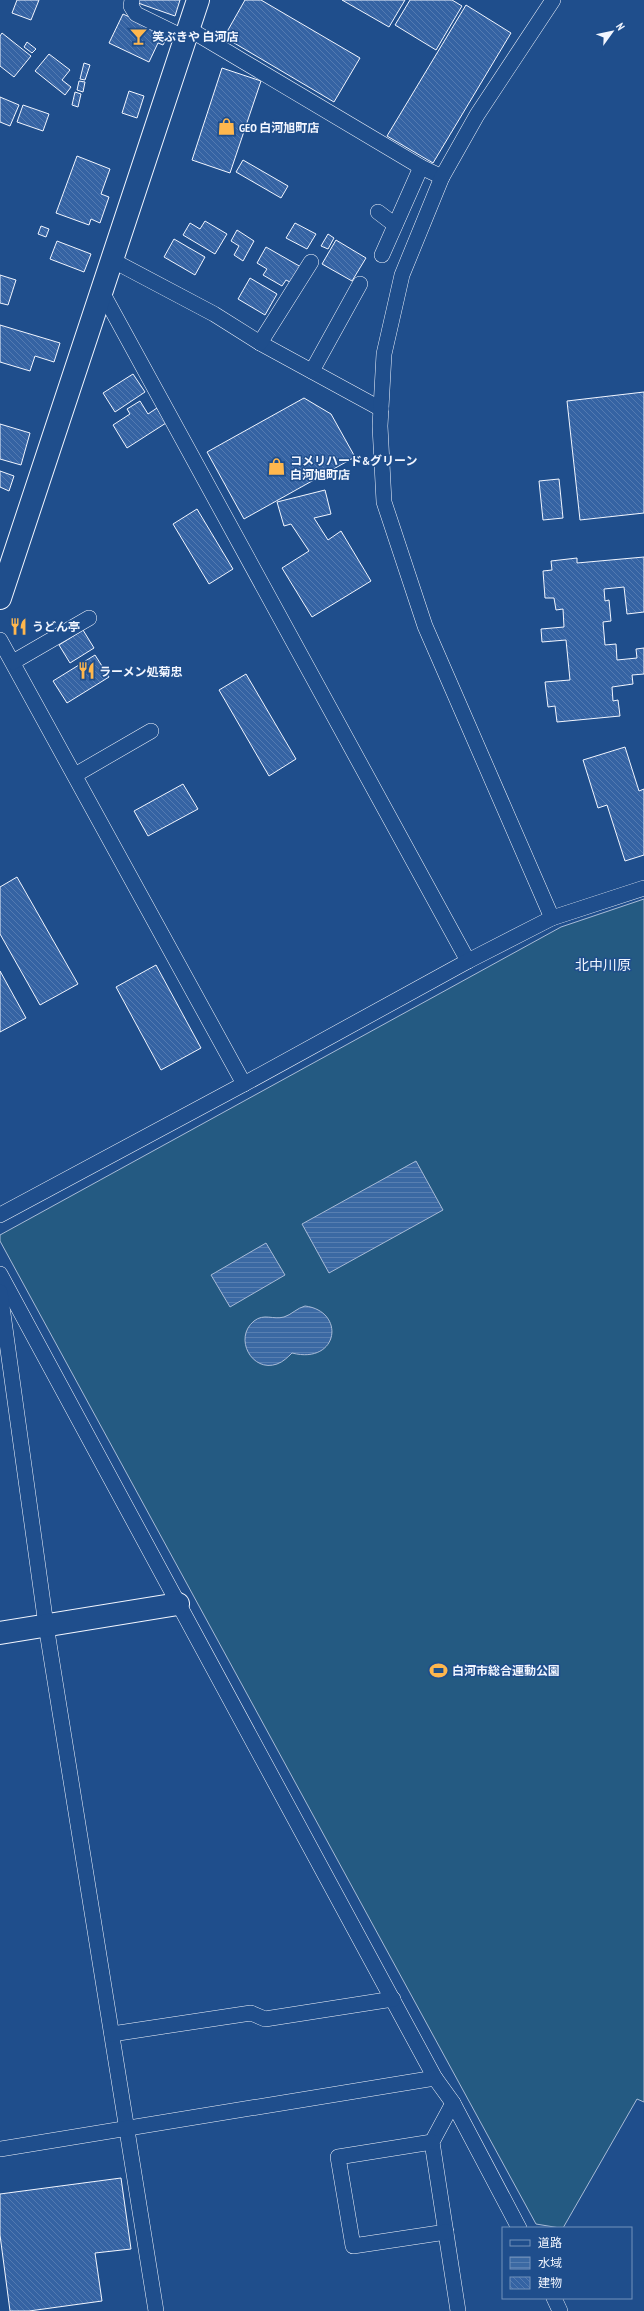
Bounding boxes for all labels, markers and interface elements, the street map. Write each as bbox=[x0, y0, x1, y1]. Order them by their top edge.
north arrow bbox=[592, 12, 632, 52]
text: N bbox=[613, 20, 628, 33]
bar icon: 笑ぶきや 白河店 bbox=[129, 26, 149, 46]
place label: 笑ぶきや 白河店 bbox=[152, 29, 238, 44]
shop icon: GEO 白河旭町店 bbox=[216, 117, 236, 137]
place label: GEO 白河旭町店 bbox=[239, 120, 319, 135]
place label: コメリハード&グリーン 白河旭町店 bbox=[290, 453, 417, 482]
shop icon: コメリハード&グリーン 白河旭町店 bbox=[267, 457, 287, 477]
restaurant icon: うどん亭 bbox=[9, 616, 29, 636]
place label: うどん亭 bbox=[32, 619, 80, 634]
restaurant icon: ラーメン処菊忠 bbox=[76, 661, 96, 681]
place label: ラーメン処菊忠 bbox=[99, 664, 183, 679]
district label: 北中川原 bbox=[575, 956, 631, 974]
sports icon: 白河市総合運動公園 bbox=[429, 1660, 449, 1680]
place label: 白河市総合運動公園 bbox=[452, 1663, 560, 1678]
legend bbox=[502, 2227, 632, 2299]
text: 道路 bbox=[538, 2235, 562, 2250]
text: 水域 bbox=[538, 2255, 562, 2270]
text: 建物 bbox=[538, 2275, 562, 2290]

